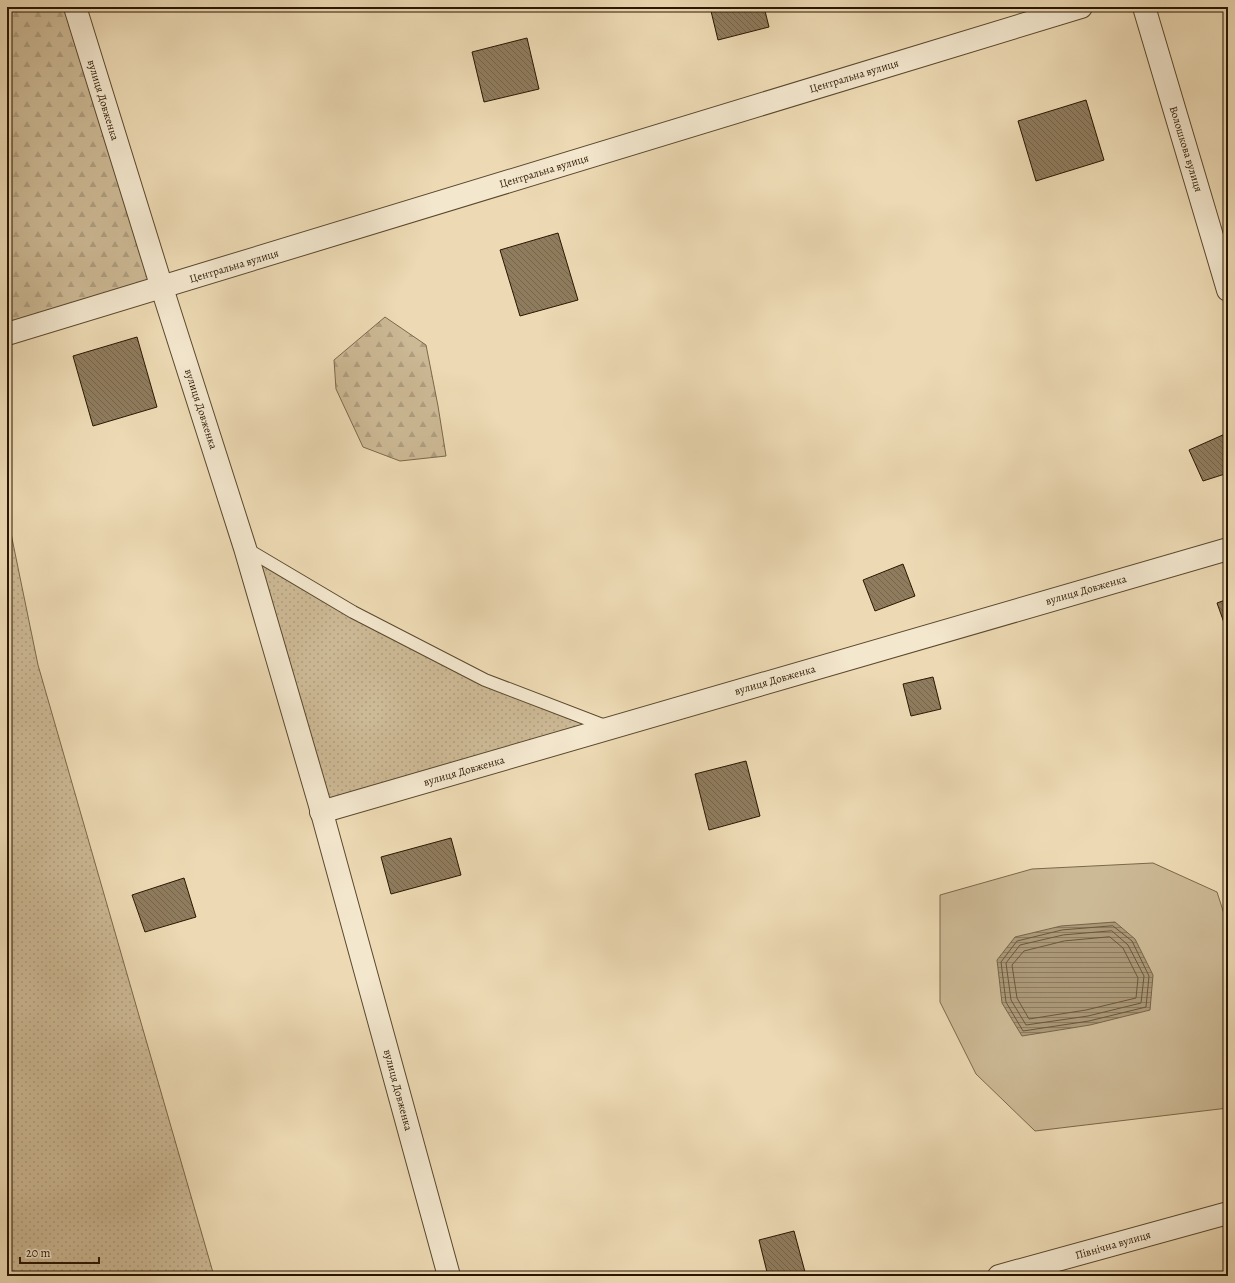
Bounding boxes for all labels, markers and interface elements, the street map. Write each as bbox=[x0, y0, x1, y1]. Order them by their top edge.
street label: Центральна вулиця bbox=[808, 55, 900, 97]
street label: вулиця Довженка bbox=[84, 58, 123, 143]
street label: Волошкова вулиця bbox=[1166, 104, 1206, 194]
street label: Центральна вулиця bbox=[498, 150, 590, 192]
street label: Центральна вулиця bbox=[188, 245, 280, 287]
street label: вулиця Довженка bbox=[181, 367, 221, 452]
street label: вулиця Довженка bbox=[1044, 571, 1129, 609]
street label: вулиця Довженка bbox=[733, 661, 818, 699]
street label: вулиця Довженка bbox=[422, 752, 507, 790]
street label: вулиця Довженка bbox=[380, 1048, 416, 1133]
street label: Північна вулиця bbox=[1073, 1227, 1153, 1263]
scale bar bbox=[20, 1239, 99, 1265]
text: 20 m bbox=[26, 1245, 50, 1261]

